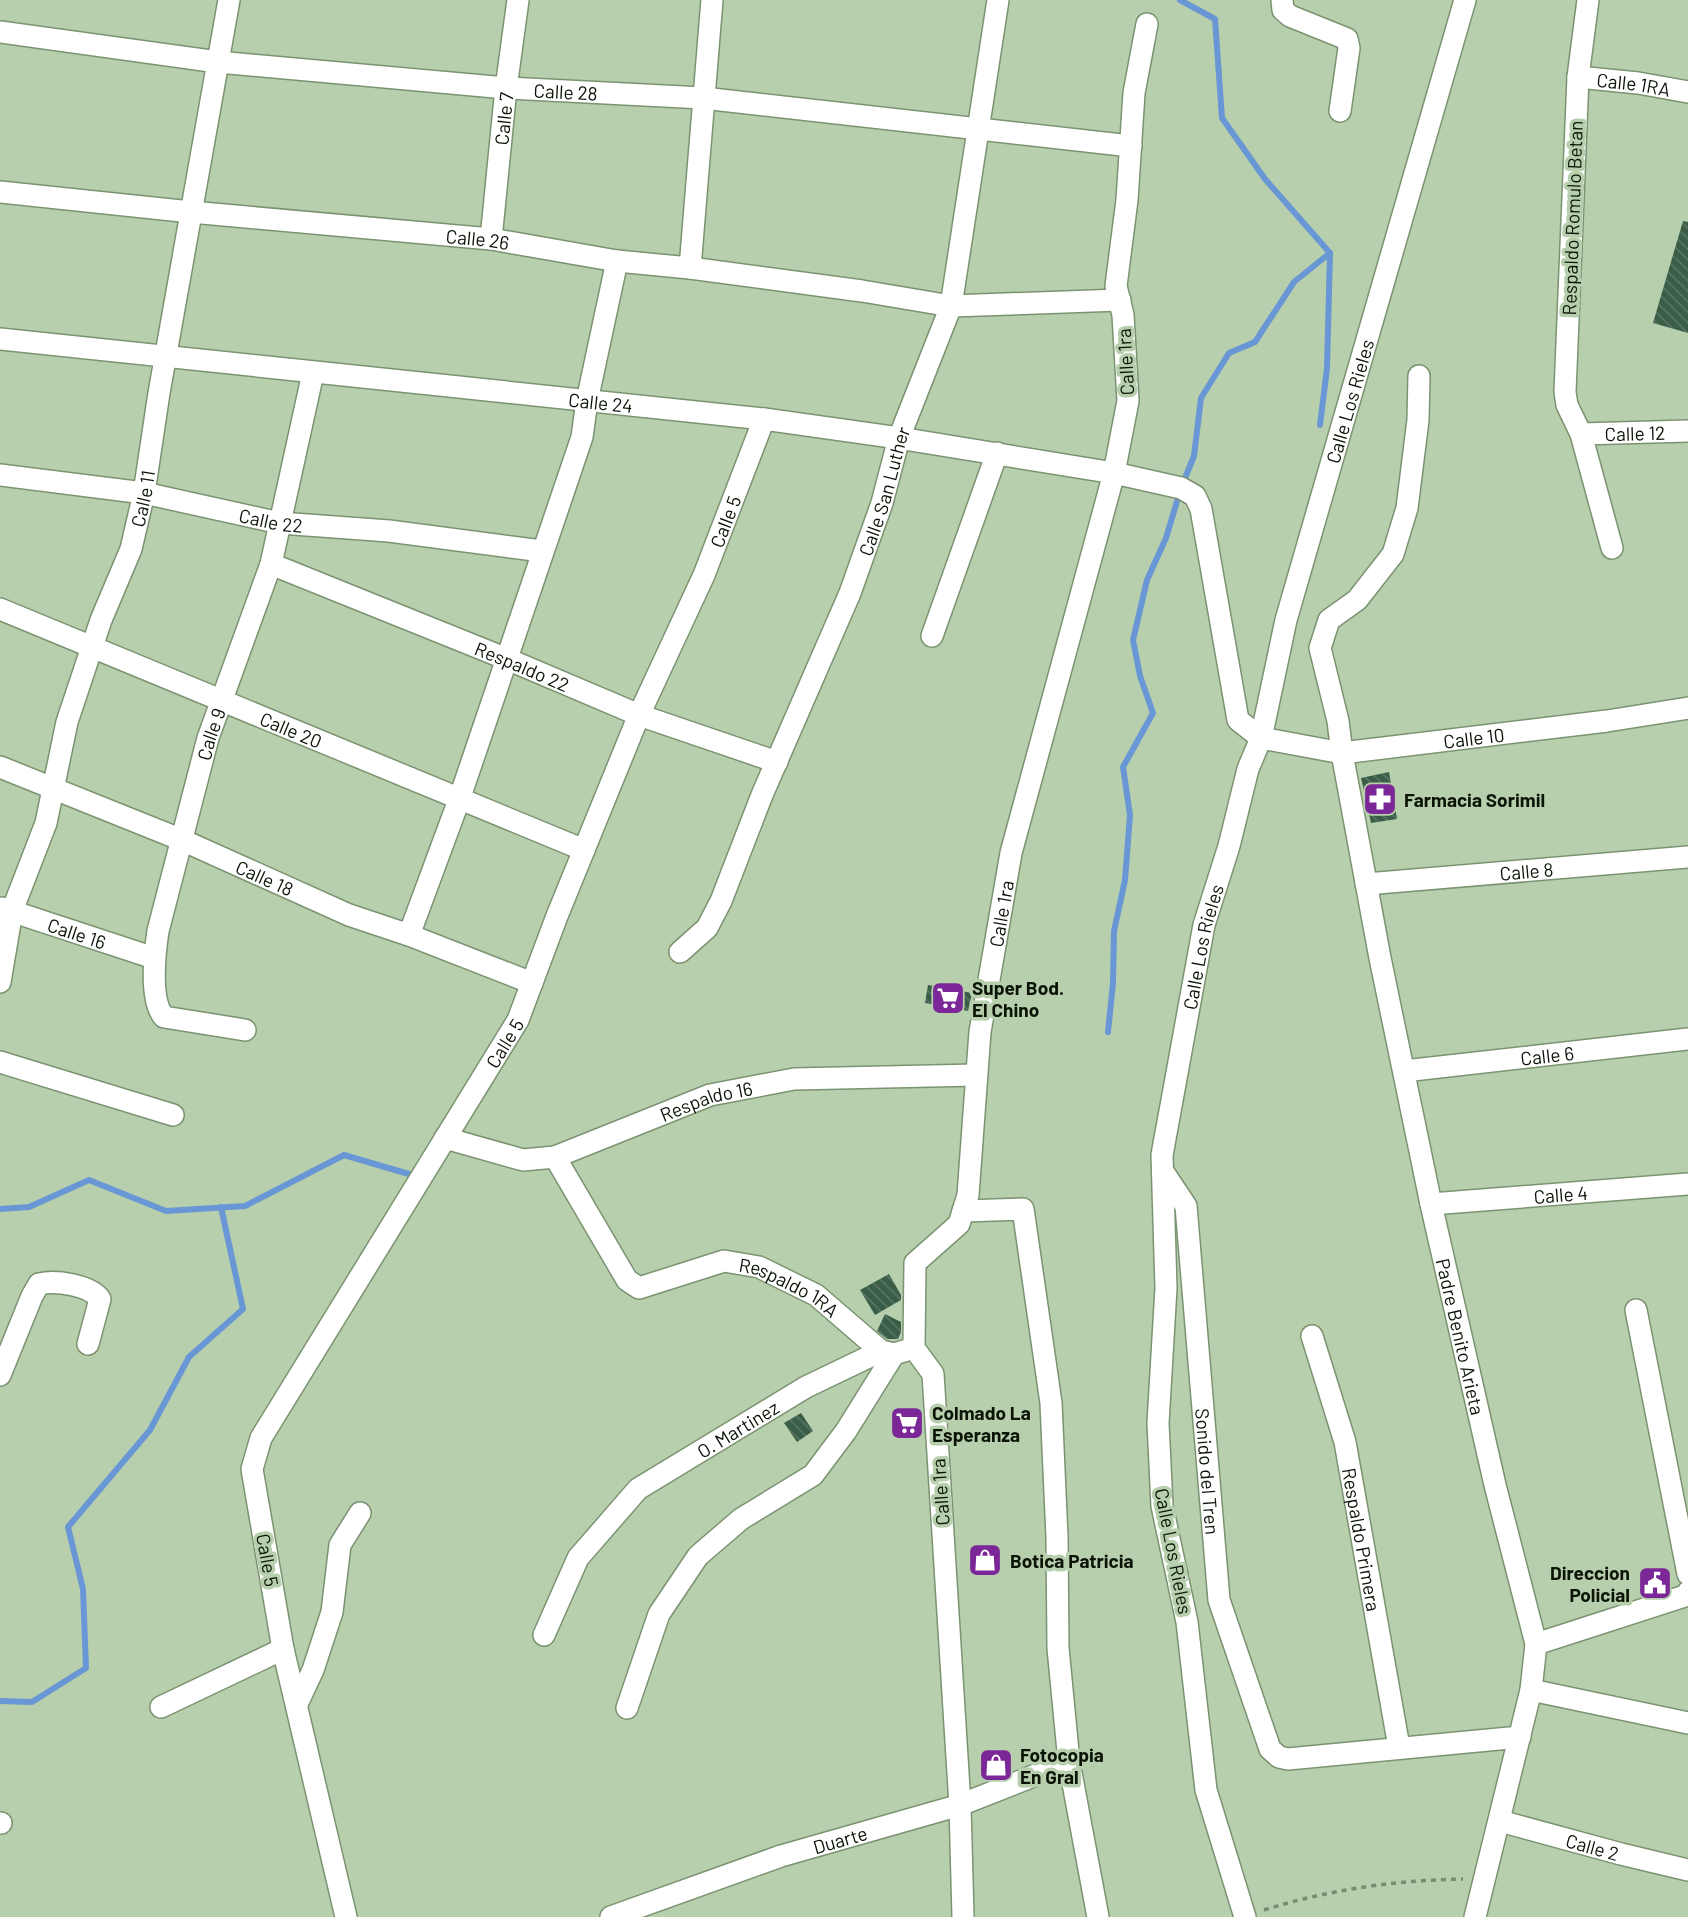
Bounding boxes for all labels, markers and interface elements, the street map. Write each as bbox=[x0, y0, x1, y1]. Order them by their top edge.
street label: Calle 1RA bbox=[1596, 67, 1672, 100]
street label: Calle 28 bbox=[533, 78, 598, 104]
street label: Calle 7 bbox=[489, 91, 517, 146]
street label: Respaldo Romulo Betan bbox=[1557, 120, 1587, 316]
street label: Calle 26 bbox=[445, 223, 511, 254]
street label: Calle 1ra bbox=[1112, 328, 1138, 396]
street label: Calle Los Rieles bbox=[1320, 336, 1378, 466]
street label: Calle 24 bbox=[567, 387, 634, 417]
street label: Calle 12 bbox=[1604, 420, 1666, 445]
street label: Calle San Luther bbox=[853, 423, 914, 559]
street label: Calle 11 bbox=[125, 469, 159, 529]
street label: Calle 5 bbox=[704, 492, 745, 550]
street label: Calle 22 bbox=[237, 503, 303, 536]
street label: Respaldo 22 bbox=[472, 636, 573, 696]
street label: Calle 9 bbox=[191, 705, 230, 763]
street label: Calle 20 bbox=[257, 706, 326, 752]
street label: Calle 10 bbox=[1442, 722, 1506, 752]
pharmacy icon: Farmacia Sorimil bbox=[1361, 780, 1399, 818]
place label: Farmacia Sorimil bbox=[1404, 788, 1545, 811]
street label: Calle 18 bbox=[233, 854, 297, 900]
street label: Calle 8 bbox=[1499, 857, 1554, 884]
street label: Calle 1ra bbox=[983, 878, 1018, 948]
street label: Calle Los Rieles bbox=[1177, 881, 1228, 1011]
street label: Calle 16 bbox=[45, 912, 109, 953]
place label: Super Bod. El Chino bbox=[972, 976, 1064, 1021]
supermarket icon: Super Bod. El Chino bbox=[929, 979, 967, 1017]
street label: Calle 5 bbox=[480, 1014, 528, 1072]
street label: Calle 6 bbox=[1519, 1040, 1575, 1069]
street label: Respaldo 16 bbox=[656, 1076, 754, 1125]
street label: Calle 4 bbox=[1533, 1180, 1589, 1207]
street label: Respaldo 1RA bbox=[738, 1252, 844, 1321]
street label: Padre Benito Arieta bbox=[1432, 1256, 1490, 1417]
street label: O. Martinez bbox=[692, 1395, 783, 1462]
place label: Colmado La Esperanza bbox=[932, 1401, 1031, 1446]
supermarket icon: Colmado La Esperanza bbox=[888, 1404, 926, 1442]
street label: Sonido del Tren bbox=[1191, 1407, 1225, 1536]
street label: Calle 1ra bbox=[926, 1458, 954, 1526]
street label: Respaldo Primera bbox=[1338, 1466, 1386, 1613]
street label: Calle Los Rieles bbox=[1151, 1486, 1197, 1616]
street label: Calle 5 bbox=[252, 1532, 284, 1588]
shop icon: Botica Patricia bbox=[966, 1541, 1004, 1579]
place label: Botica Patricia bbox=[1010, 1549, 1134, 1572]
place label: Direccion Policial bbox=[1550, 1561, 1630, 1606]
public building icon: Direccion Policial bbox=[1636, 1564, 1674, 1602]
place label: Fotocopia En Gral bbox=[1020, 1743, 1104, 1788]
shop icon: Fotocopia En Gral bbox=[977, 1746, 1015, 1784]
street label: Duarte bbox=[810, 1821, 870, 1858]
street label: Calle 2 bbox=[1564, 1828, 1622, 1864]

